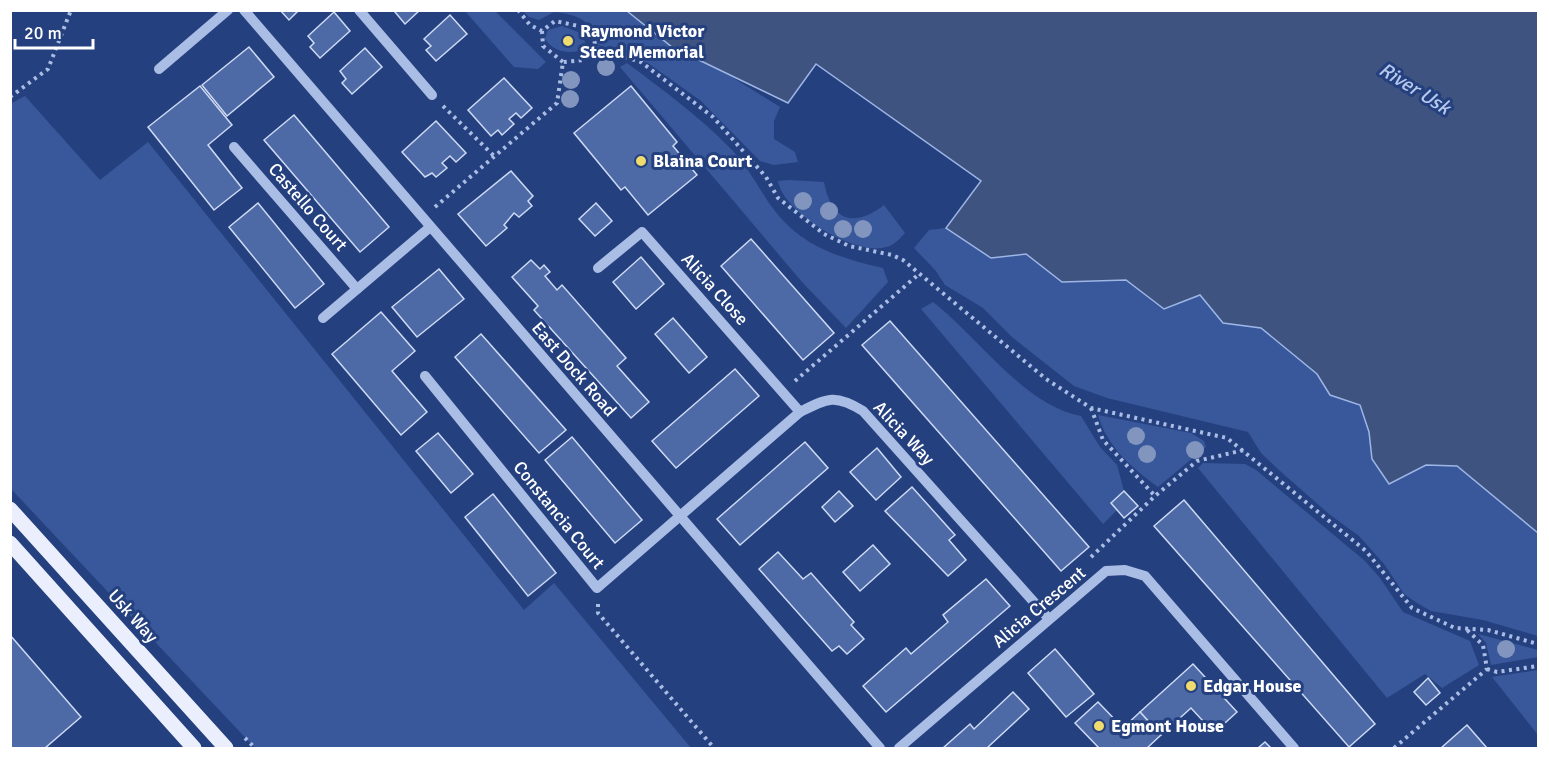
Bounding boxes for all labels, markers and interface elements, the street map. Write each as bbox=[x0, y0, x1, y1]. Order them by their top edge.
scale bar bbox=[15, 12, 93, 50]
place label: Raymond Victor Steed Memorial bbox=[580, 20, 705, 63]
text: 20 m bbox=[24, 22, 62, 44]
marker: Raymond Victor Steed Memorial bbox=[561, 34, 575, 48]
water label: River Usk bbox=[1374, 57, 1457, 121]
place label: Blaina Court bbox=[653, 150, 752, 172]
marker: Blaina Court bbox=[634, 154, 648, 168]
street label: Castello Court bbox=[264, 158, 352, 256]
street label: Alicia Close bbox=[677, 248, 753, 330]
street label: East Dock Road bbox=[527, 317, 621, 421]
street label: Alicia Way bbox=[869, 396, 940, 470]
street label: Constancia Court bbox=[509, 456, 609, 574]
street label: Alicia Crescent bbox=[988, 562, 1090, 652]
street label: Usk Way bbox=[103, 585, 163, 648]
place label: Edgar House bbox=[1203, 675, 1301, 697]
marker: Edgar House bbox=[1184, 679, 1198, 693]
place label: Egmont House bbox=[1111, 715, 1224, 737]
marker: Egmont House bbox=[1092, 719, 1106, 733]

